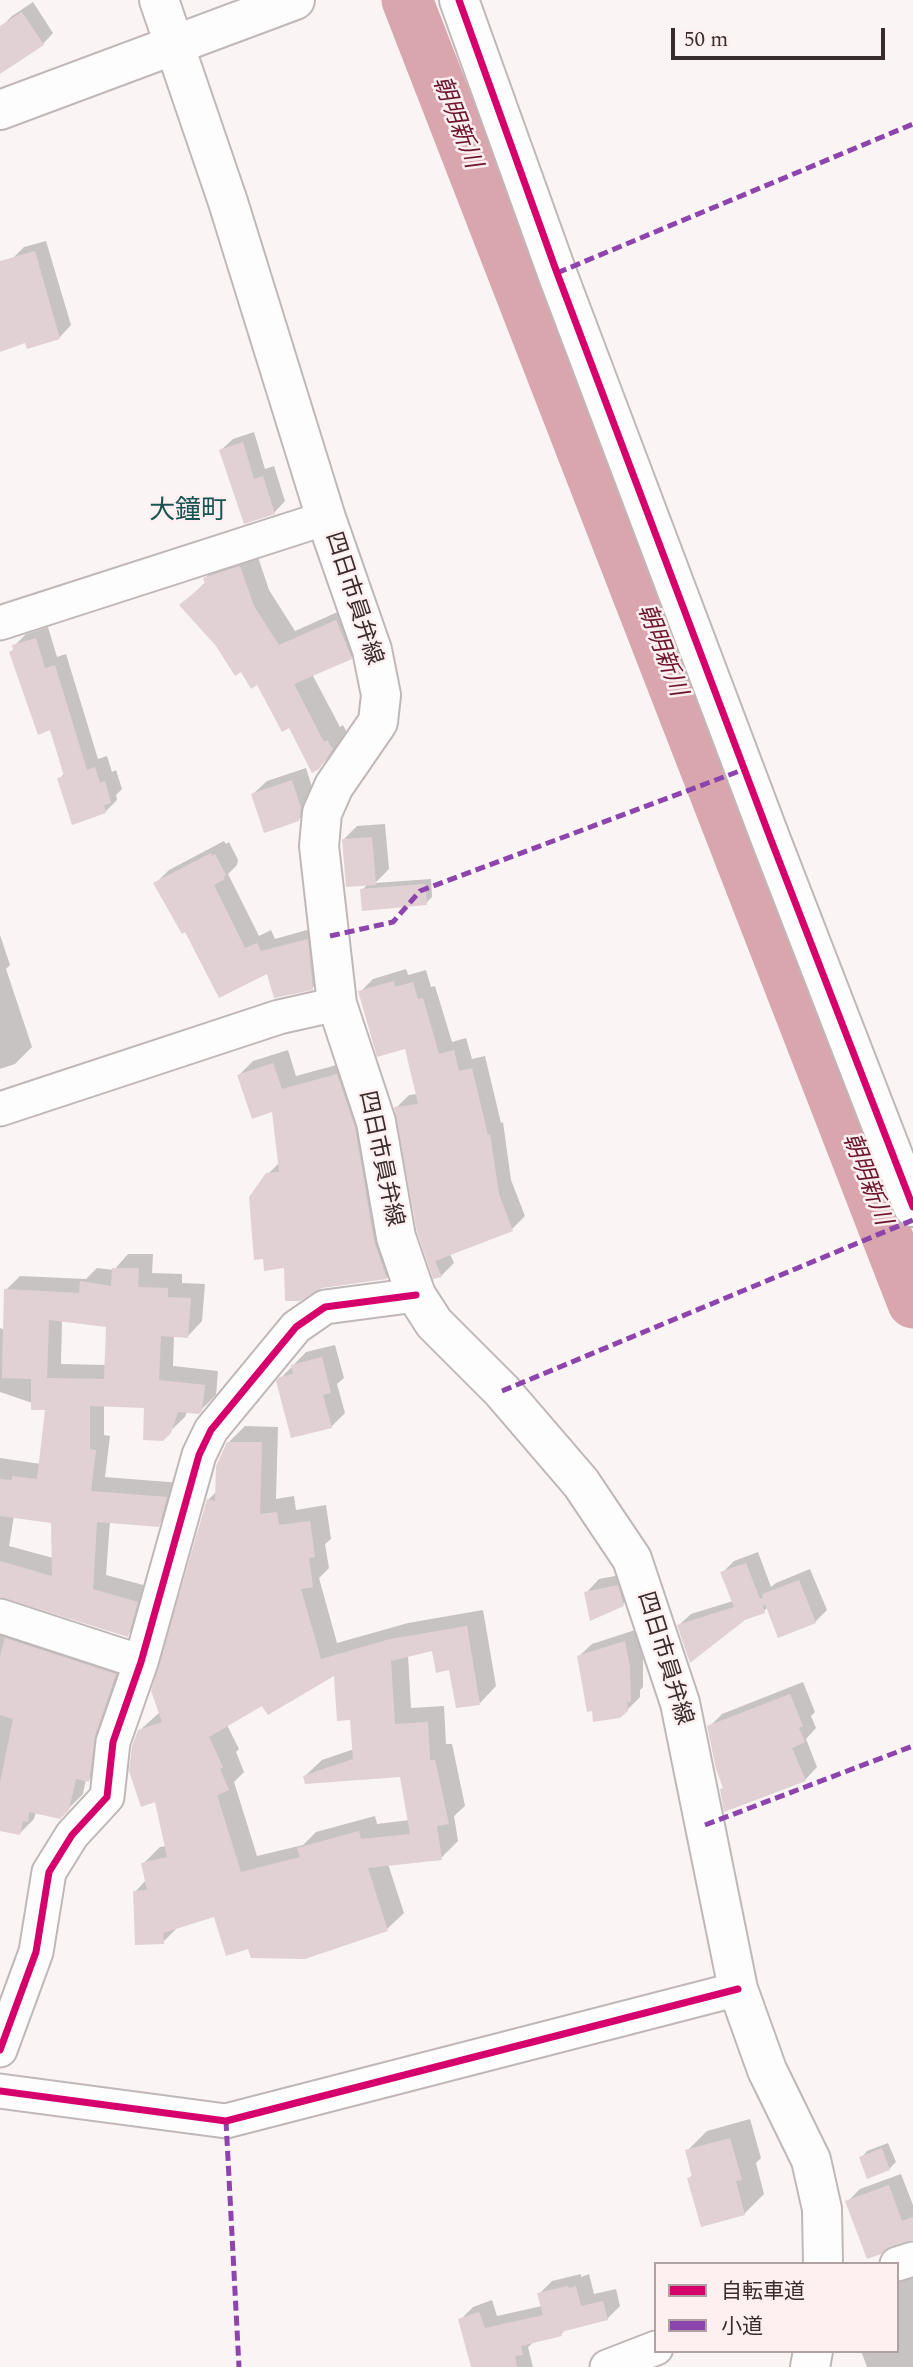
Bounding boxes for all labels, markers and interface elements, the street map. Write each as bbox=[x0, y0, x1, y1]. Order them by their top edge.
scale bar bbox=[675, 14, 888, 58]
text: 50 m bbox=[684, 24, 728, 56]
water label: 朝明新川 bbox=[424, 73, 486, 173]
district label: 大鐘町 bbox=[149, 497, 227, 529]
street label: 四日市員弁線 bbox=[318, 529, 386, 669]
water label: 朝明新川 bbox=[629, 601, 691, 701]
street label: 四日市員弁線 bbox=[351, 1089, 407, 1229]
water label: 朝明新川 bbox=[834, 1130, 896, 1230]
street label: 四日市員弁線 bbox=[630, 1589, 696, 1729]
legend bbox=[654, 2262, 899, 2353]
text: 自転車道 bbox=[721, 2276, 805, 2308]
text: 小道 bbox=[721, 2311, 763, 2343]

